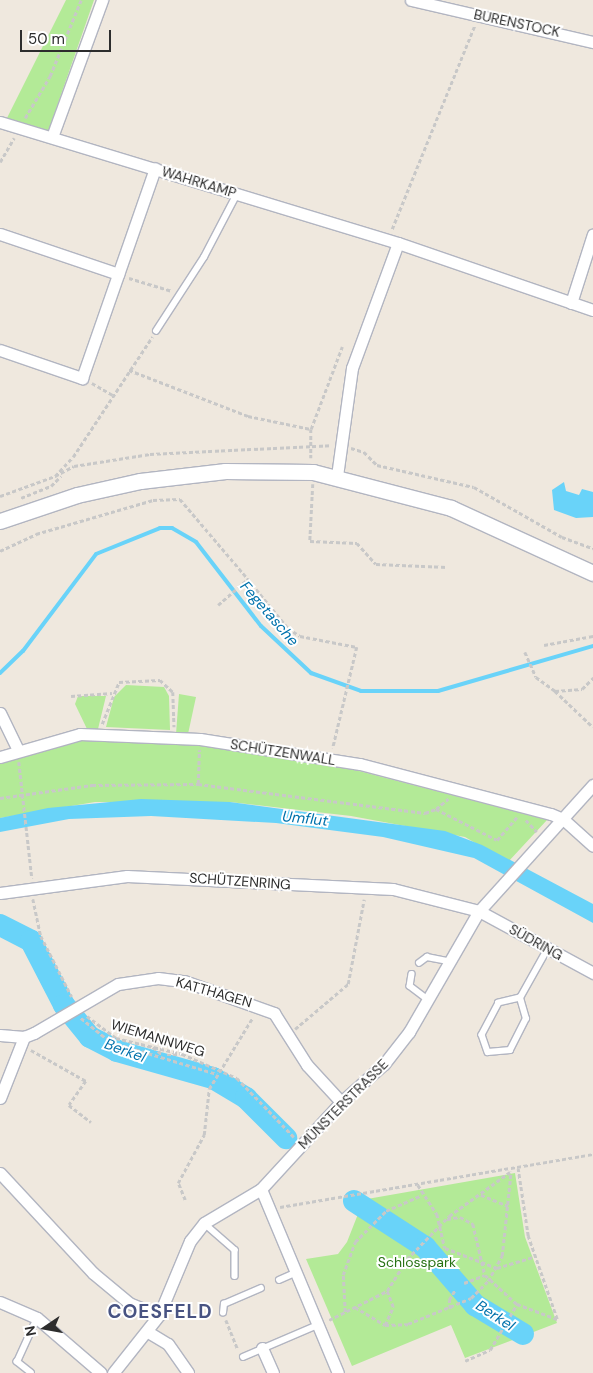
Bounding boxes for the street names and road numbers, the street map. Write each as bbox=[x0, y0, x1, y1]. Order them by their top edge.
street label: BURENSTOCK bbox=[472, 6, 562, 40]
street label: WAHRKAMP bbox=[160, 163, 238, 201]
street label: SCHÜTZENWALL bbox=[229, 735, 337, 769]
street label: SCHÜTZENRING bbox=[189, 869, 291, 893]
street label: SÜDRING bbox=[506, 920, 566, 964]
street label: KATTHAGEN bbox=[174, 973, 254, 1011]
street label: WIEMANNWEG bbox=[109, 1016, 207, 1060]
street label: MÜNSTERSTRASSE bbox=[295, 1056, 391, 1152]

